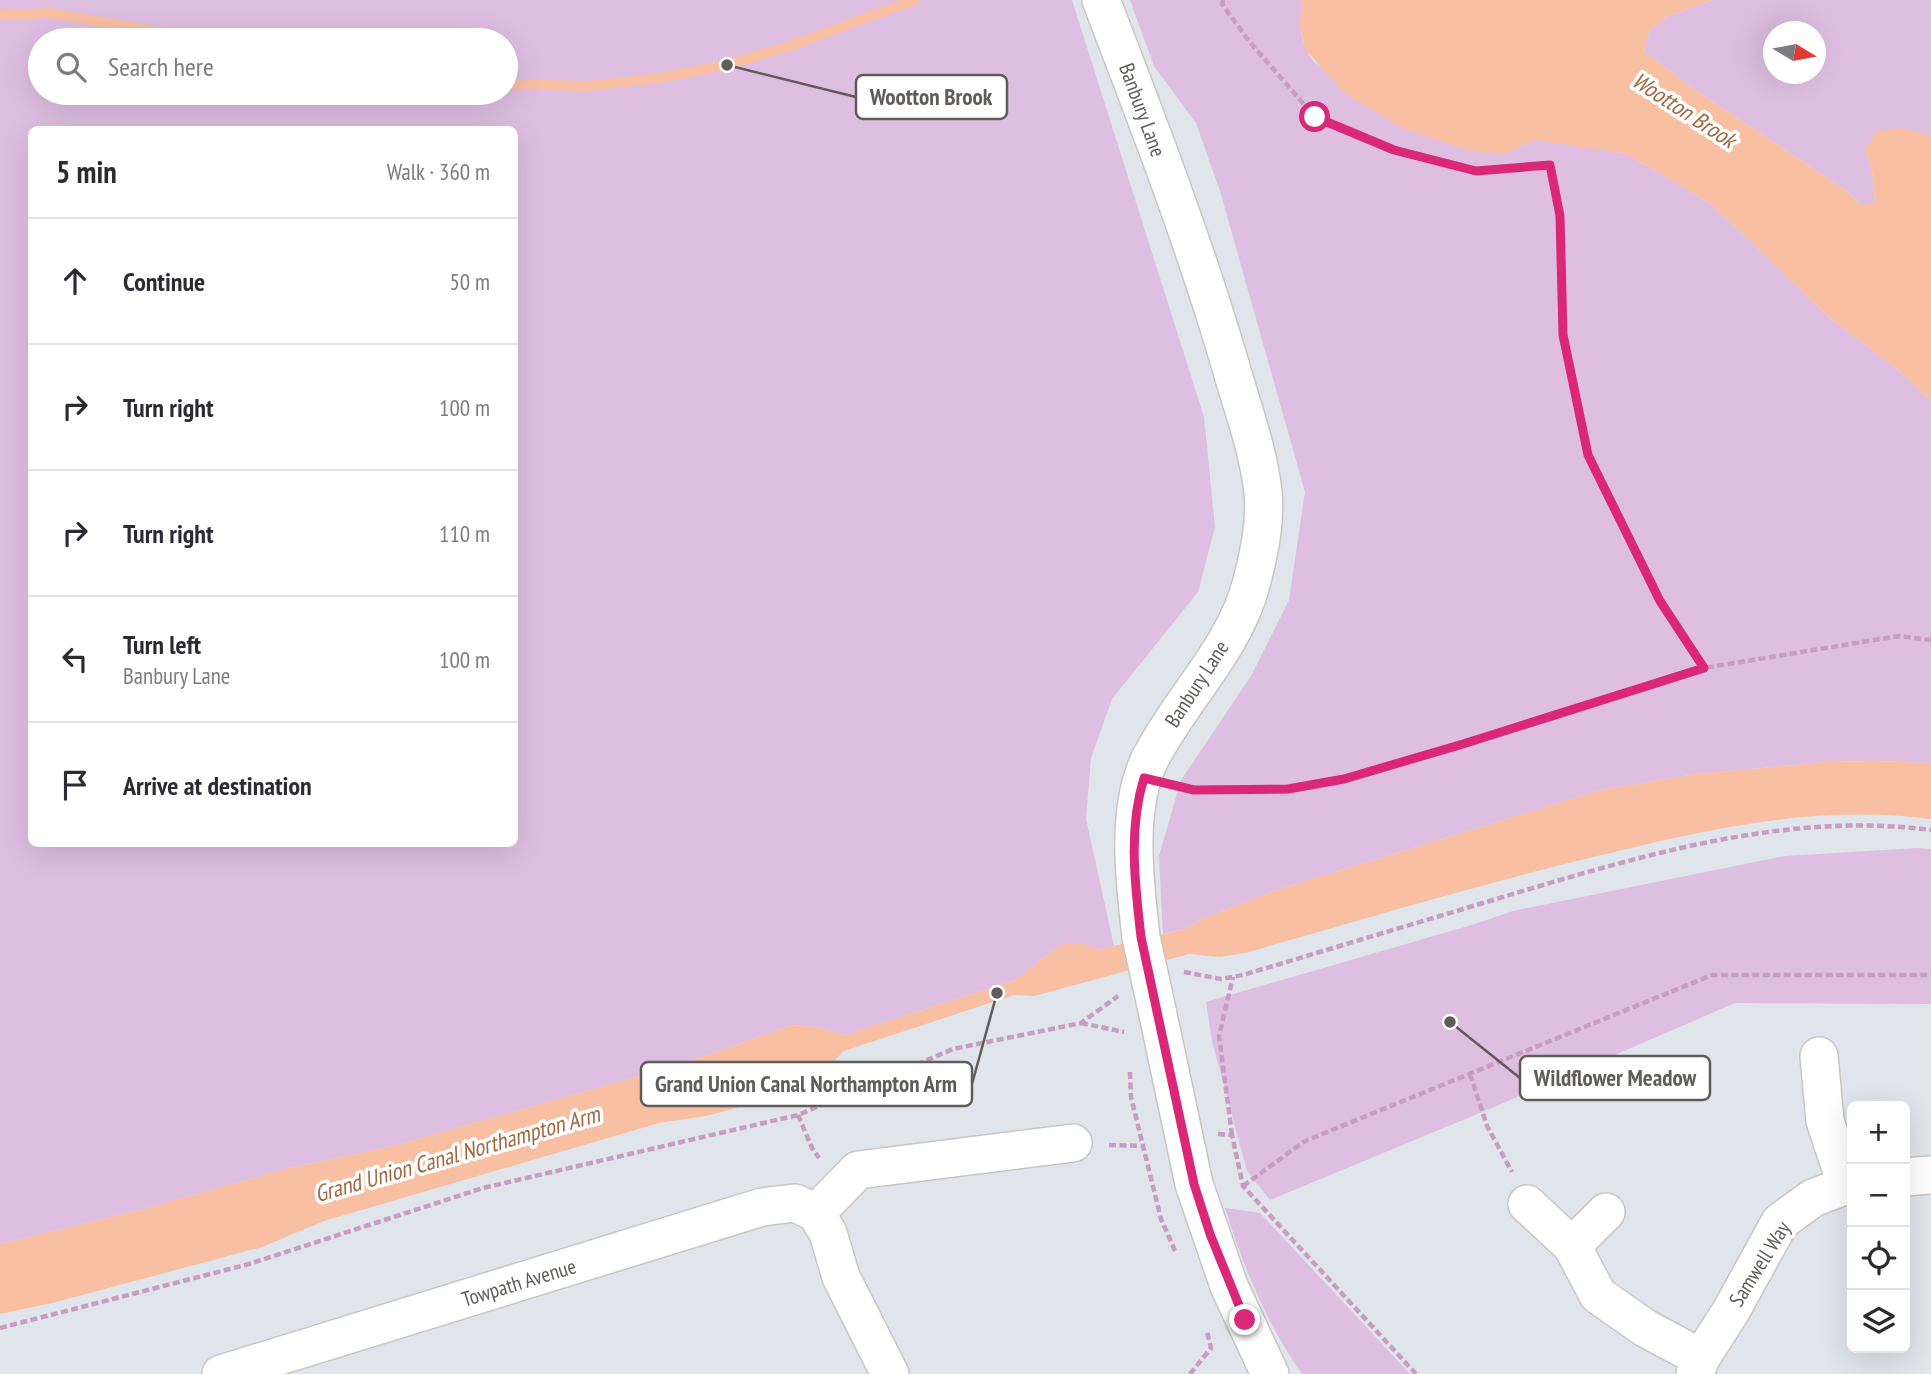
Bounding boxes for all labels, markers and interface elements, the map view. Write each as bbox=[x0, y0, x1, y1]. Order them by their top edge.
north arrow bbox=[1763, 21, 1826, 84]
search box bbox=[28, 28, 518, 105]
icon: search bbox=[52, 48, 90, 86]
text: Search here bbox=[108, 50, 214, 83]
street label: Banbury Lane bbox=[1113, 59, 1172, 160]
water label: Wootton Brook bbox=[1627, 65, 1744, 155]
callout: Wootton Brook bbox=[856, 75, 1007, 119]
text: Wootton Brook bbox=[869, 82, 993, 111]
route start bbox=[1299, 101, 1330, 132]
text: 5 min bbox=[56, 152, 117, 191]
text: Walk · 360 m bbox=[387, 157, 490, 186]
icon: ahead bbox=[56, 262, 94, 300]
text: Continue bbox=[123, 265, 205, 298]
text: 50 m bbox=[449, 267, 490, 296]
icon: right bbox=[56, 388, 94, 426]
text: Turn right bbox=[123, 391, 214, 424]
text: 100 m bbox=[439, 393, 490, 422]
icon: right bbox=[56, 514, 94, 552]
text: Turn right bbox=[123, 517, 214, 550]
text: 110 m bbox=[439, 519, 490, 548]
text: Turn left bbox=[123, 628, 201, 661]
street label: Banbury Lane bbox=[1159, 635, 1235, 732]
icon: left bbox=[56, 640, 94, 678]
text: 100 m bbox=[439, 645, 490, 674]
text: Banbury Lane bbox=[123, 661, 230, 690]
icon: arrive bbox=[56, 766, 94, 804]
text: Arrive at destination bbox=[123, 769, 312, 802]
callout: Wildflower Meadow bbox=[1520, 1056, 1710, 1100]
callout: Grand Union Canal Northampton Arm bbox=[641, 1062, 972, 1106]
text: Wildflower Meadow bbox=[1533, 1063, 1696, 1092]
text: Grand Union Canal Northampton Arm bbox=[655, 1069, 957, 1098]
water label: Grand Union Canal Northampton Arm bbox=[311, 1098, 605, 1208]
map controls bbox=[1847, 1101, 1910, 1353]
button: + bbox=[1847, 1101, 1910, 1164]
button: − bbox=[1847, 1164, 1910, 1227]
street label: Samwell Way bbox=[1723, 1216, 1796, 1311]
button: locate bbox=[1847, 1227, 1910, 1290]
street label: Towpath Avenue bbox=[458, 1252, 579, 1313]
button: layers bbox=[1847, 1290, 1910, 1353]
route end bbox=[1229, 1304, 1260, 1335]

